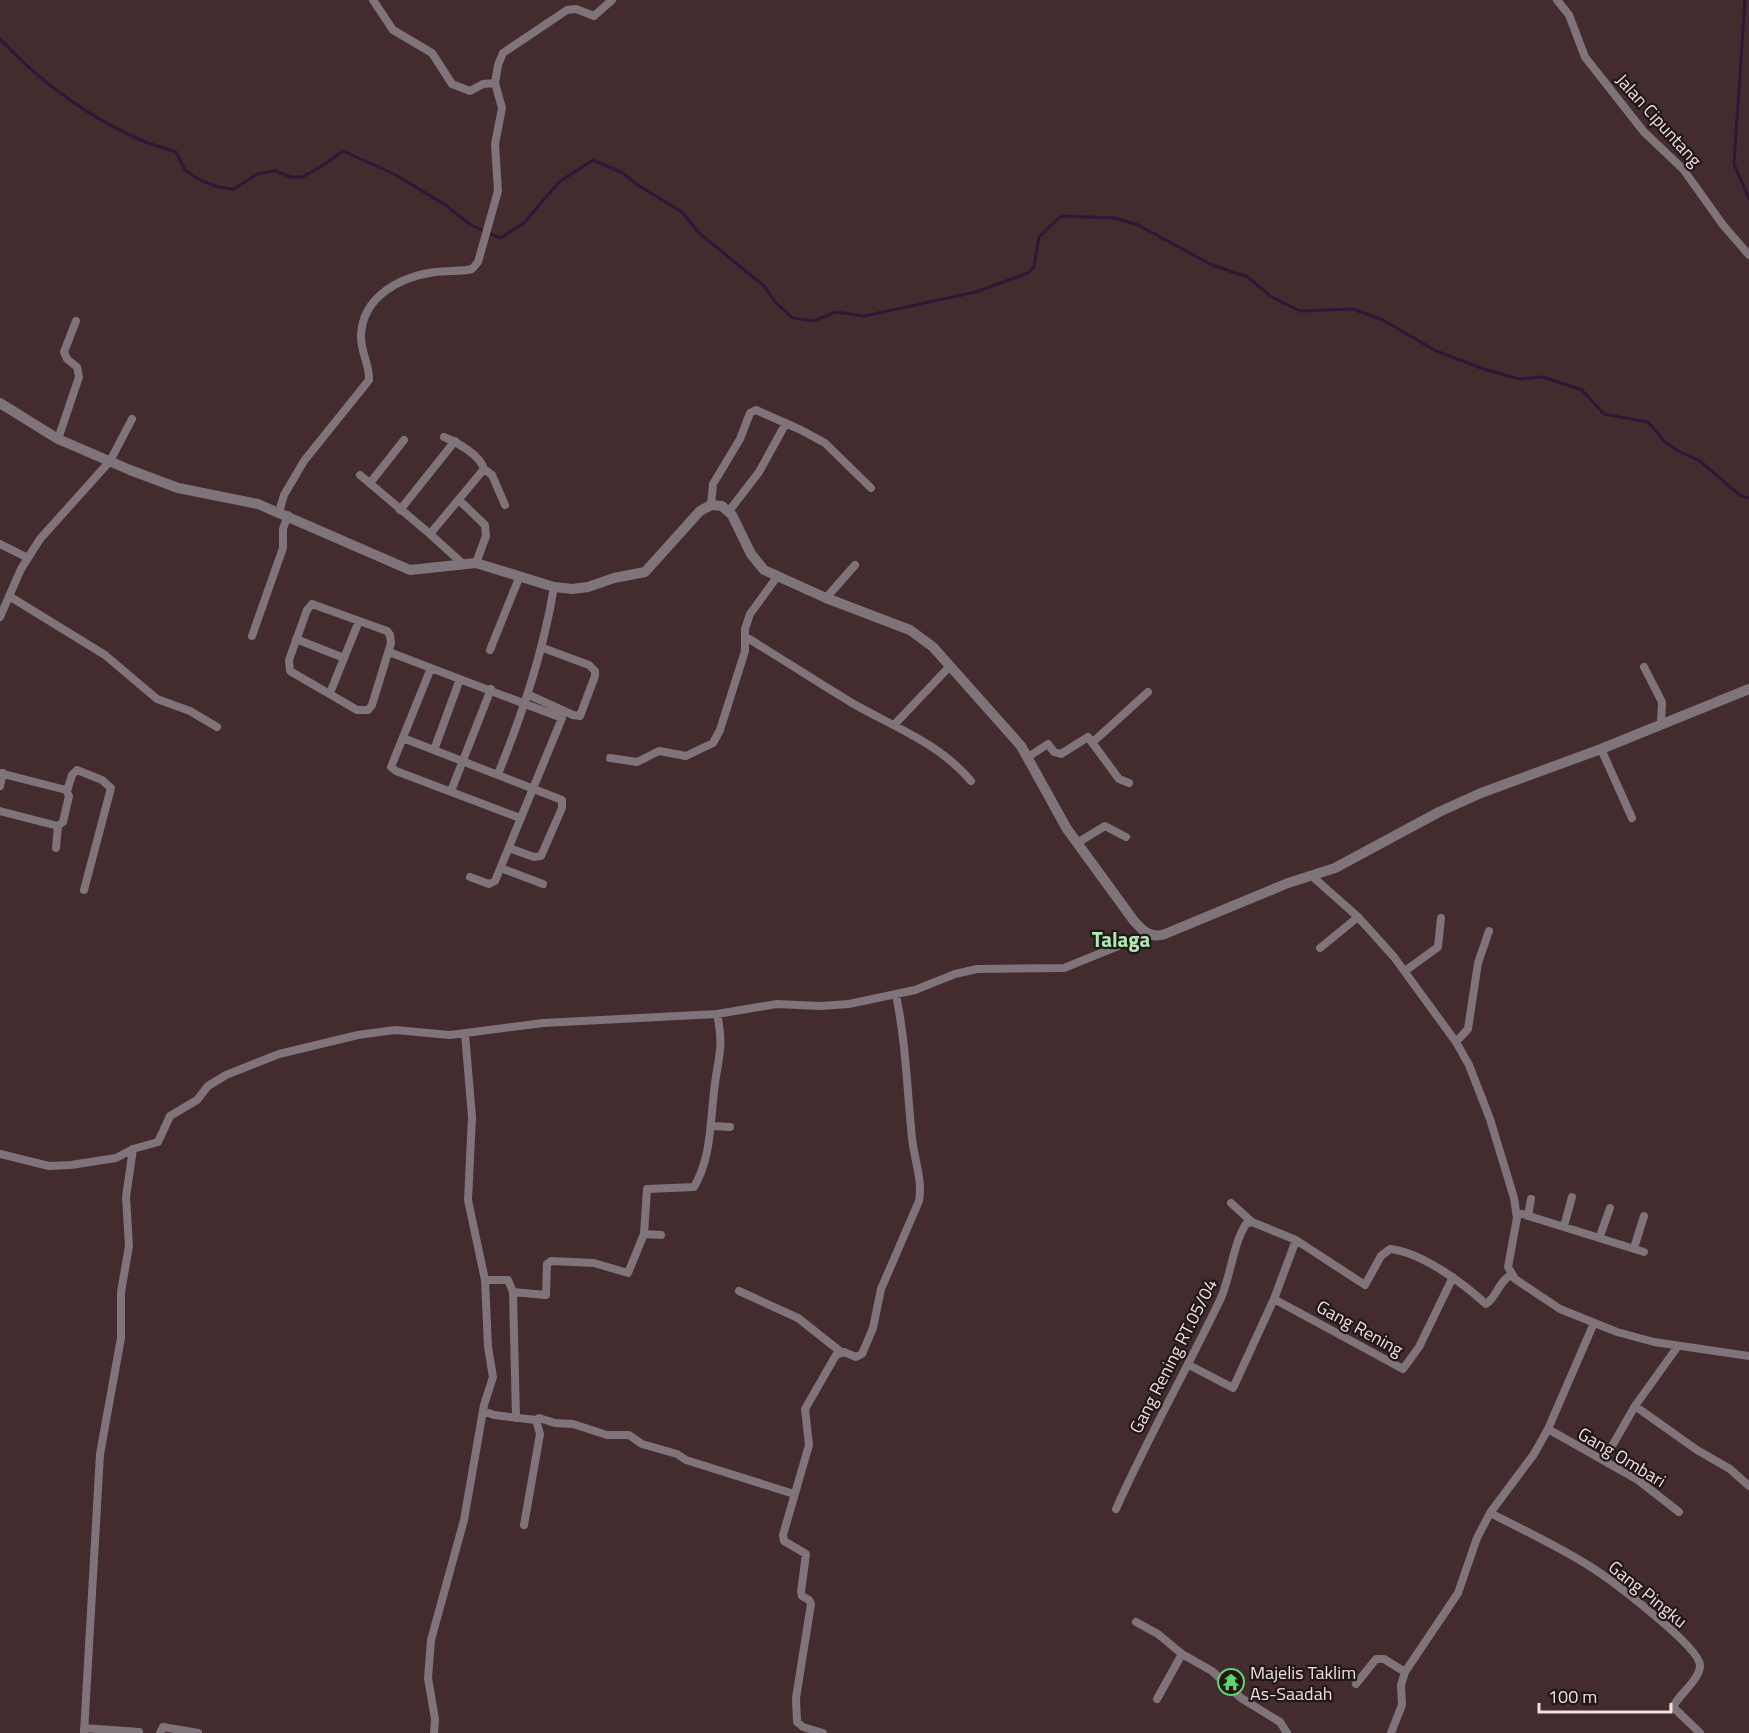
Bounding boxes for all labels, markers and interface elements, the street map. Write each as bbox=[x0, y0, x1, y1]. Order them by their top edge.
street label: Jalan Cipuntang bbox=[1610, 67, 1708, 173]
district label: Talaga bbox=[1092, 923, 1151, 955]
street label: Gang Rening RT.05/04 bbox=[1122, 1274, 1224, 1438]
street label: Gang Rening bbox=[1312, 1293, 1408, 1363]
street label: Gang Ombari bbox=[1573, 1420, 1671, 1494]
street label: Gang Pingku bbox=[1603, 1554, 1693, 1634]
place label: Majelis Taklim As-Saadah bbox=[1250, 1659, 1356, 1707]
temple icon: Majelis Taklim As-Saadah bbox=[1216, 1667, 1246, 1697]
scale bar bbox=[1539, 1676, 1671, 1714]
text: 100 m bbox=[1548, 1683, 1597, 1710]

